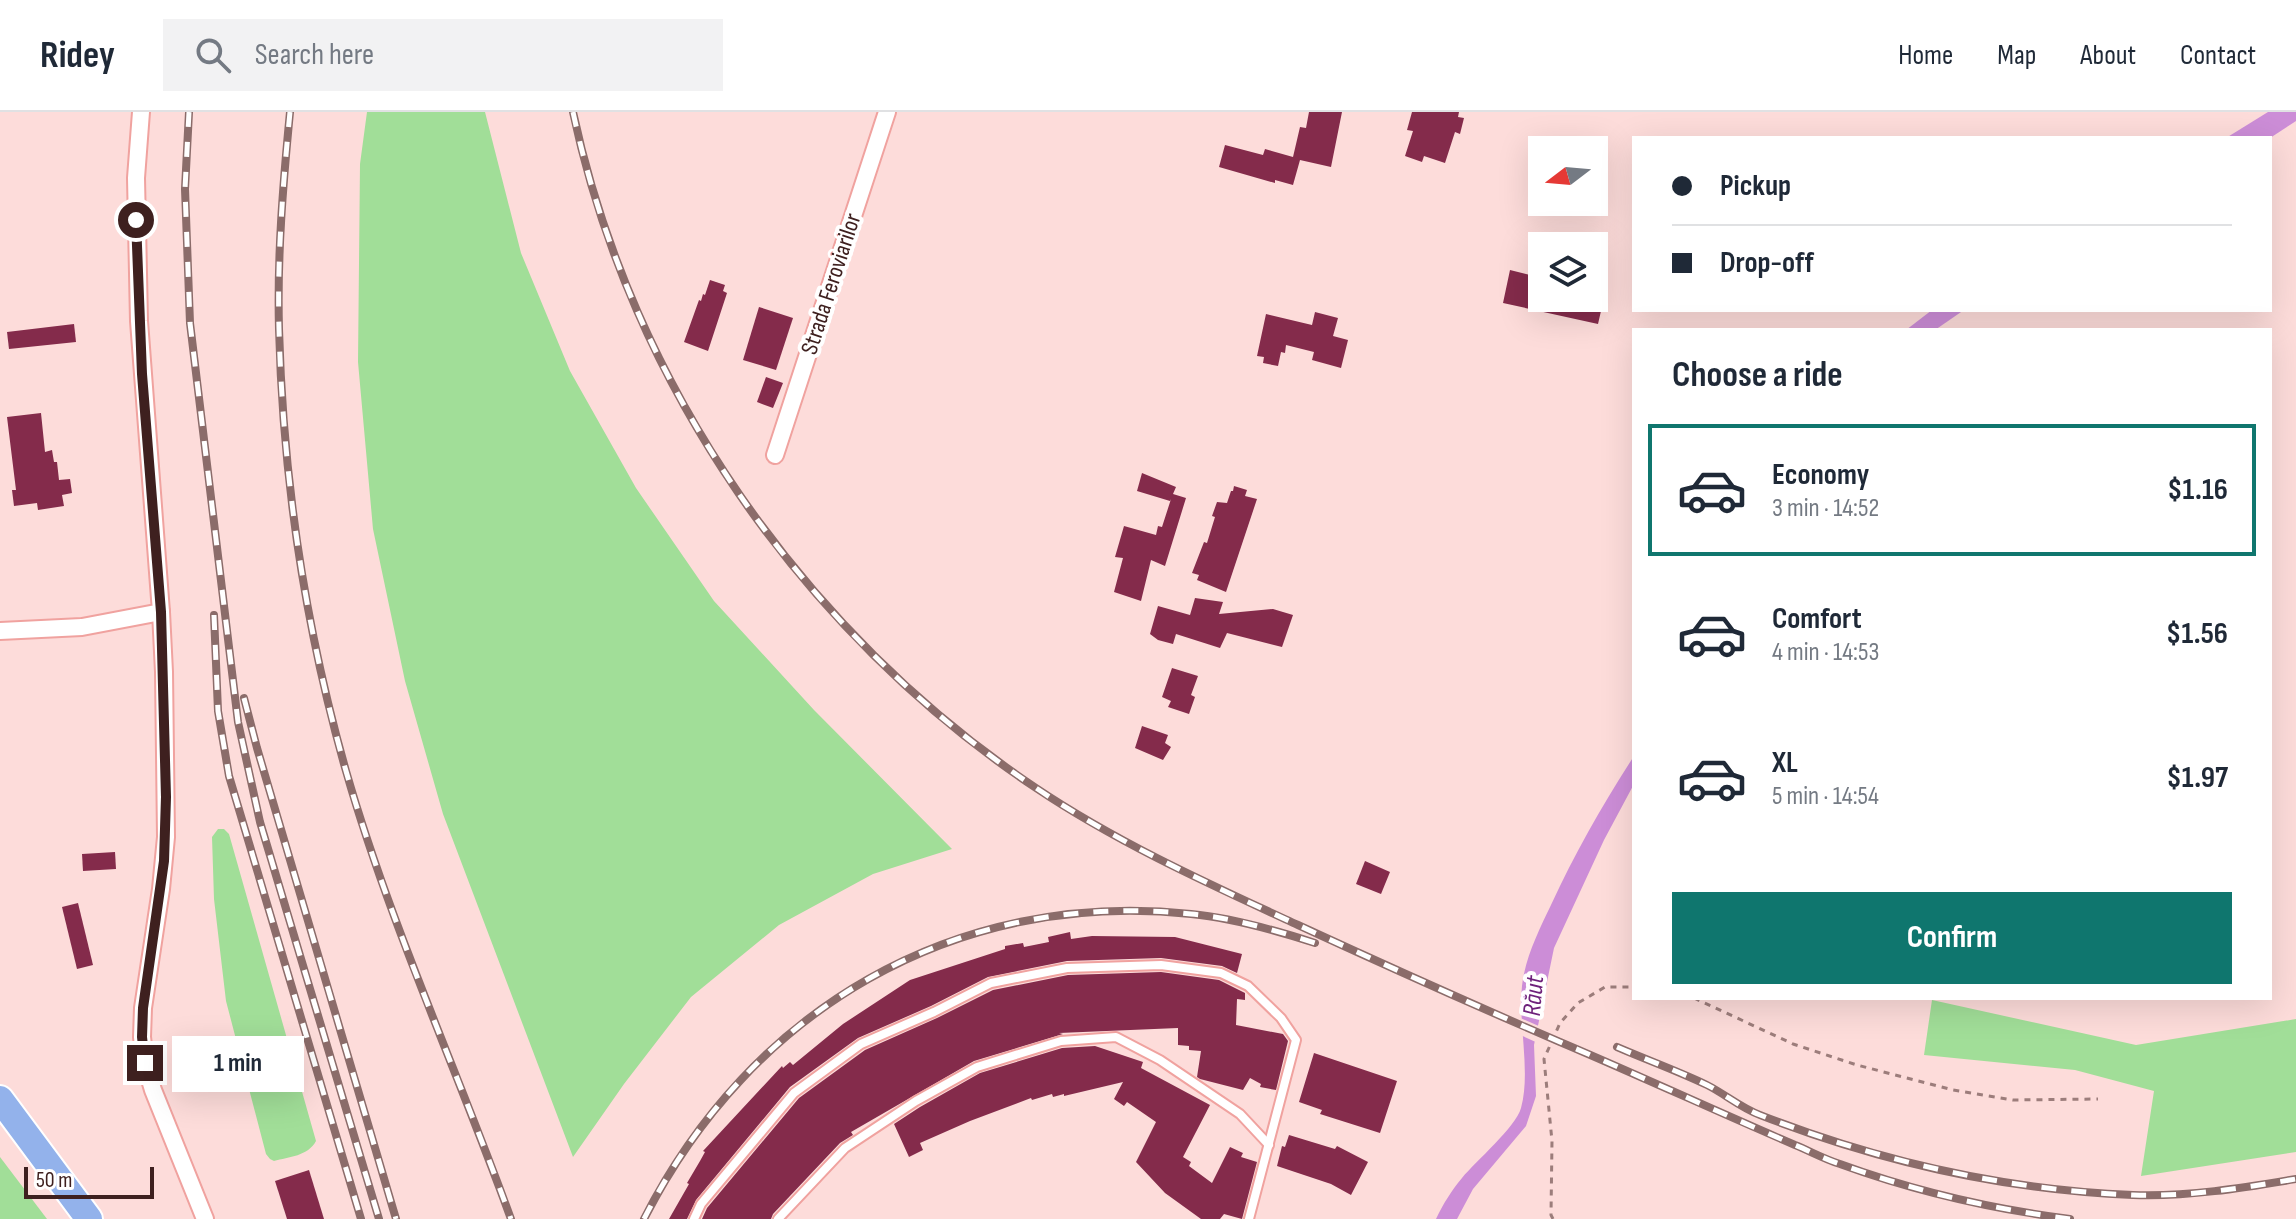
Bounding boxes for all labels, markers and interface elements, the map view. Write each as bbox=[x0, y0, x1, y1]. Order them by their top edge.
search box bbox=[163, 19, 723, 91]
text: Ridey bbox=[40, 33, 115, 78]
icon: search bbox=[191, 33, 235, 77]
text: Search here bbox=[255, 37, 374, 73]
text: Home bbox=[1898, 39, 1953, 72]
text: Map bbox=[1997, 39, 2036, 72]
text: About bbox=[2080, 39, 2136, 72]
text: Contact bbox=[2180, 39, 2256, 72]
north arrow bbox=[1528, 136, 1608, 216]
map controls bbox=[1528, 136, 1608, 312]
text: Pickup bbox=[1720, 168, 1791, 204]
route start bbox=[118, 202, 154, 238]
street label: Strada Feroviarilor bbox=[795, 210, 867, 358]
button: layers bbox=[1528, 232, 1608, 312]
text: Drop-off bbox=[1720, 245, 1814, 281]
text: Choose a ride bbox=[1672, 354, 1843, 397]
icon: car bbox=[1676, 454, 1748, 526]
text: Economy bbox=[1772, 457, 1869, 493]
text: $1.16 bbox=[2167, 472, 2228, 508]
text: 3 min · 14:52 bbox=[1772, 493, 1879, 524]
icon: car bbox=[1676, 598, 1748, 670]
text: Comfort bbox=[1772, 601, 1862, 637]
text: $1.56 bbox=[2166, 616, 2228, 652]
text: 4 min · 14:53 bbox=[1772, 637, 1879, 668]
icon: car bbox=[1676, 742, 1748, 814]
text: XL bbox=[1772, 745, 1798, 781]
text: $1.97 bbox=[2166, 760, 2228, 796]
text: 5 min · 14:54 bbox=[1772, 781, 1879, 812]
button: Confirm bbox=[1672, 892, 2232, 984]
water label: Răut bbox=[1517, 973, 1551, 1017]
callout: 1 min bbox=[173, 1035, 305, 1091]
route end bbox=[127, 1045, 163, 1081]
text: 1 min bbox=[214, 1048, 262, 1079]
scale bar bbox=[24, 1163, 154, 1199]
text: 50 m bbox=[36, 1167, 72, 1194]

